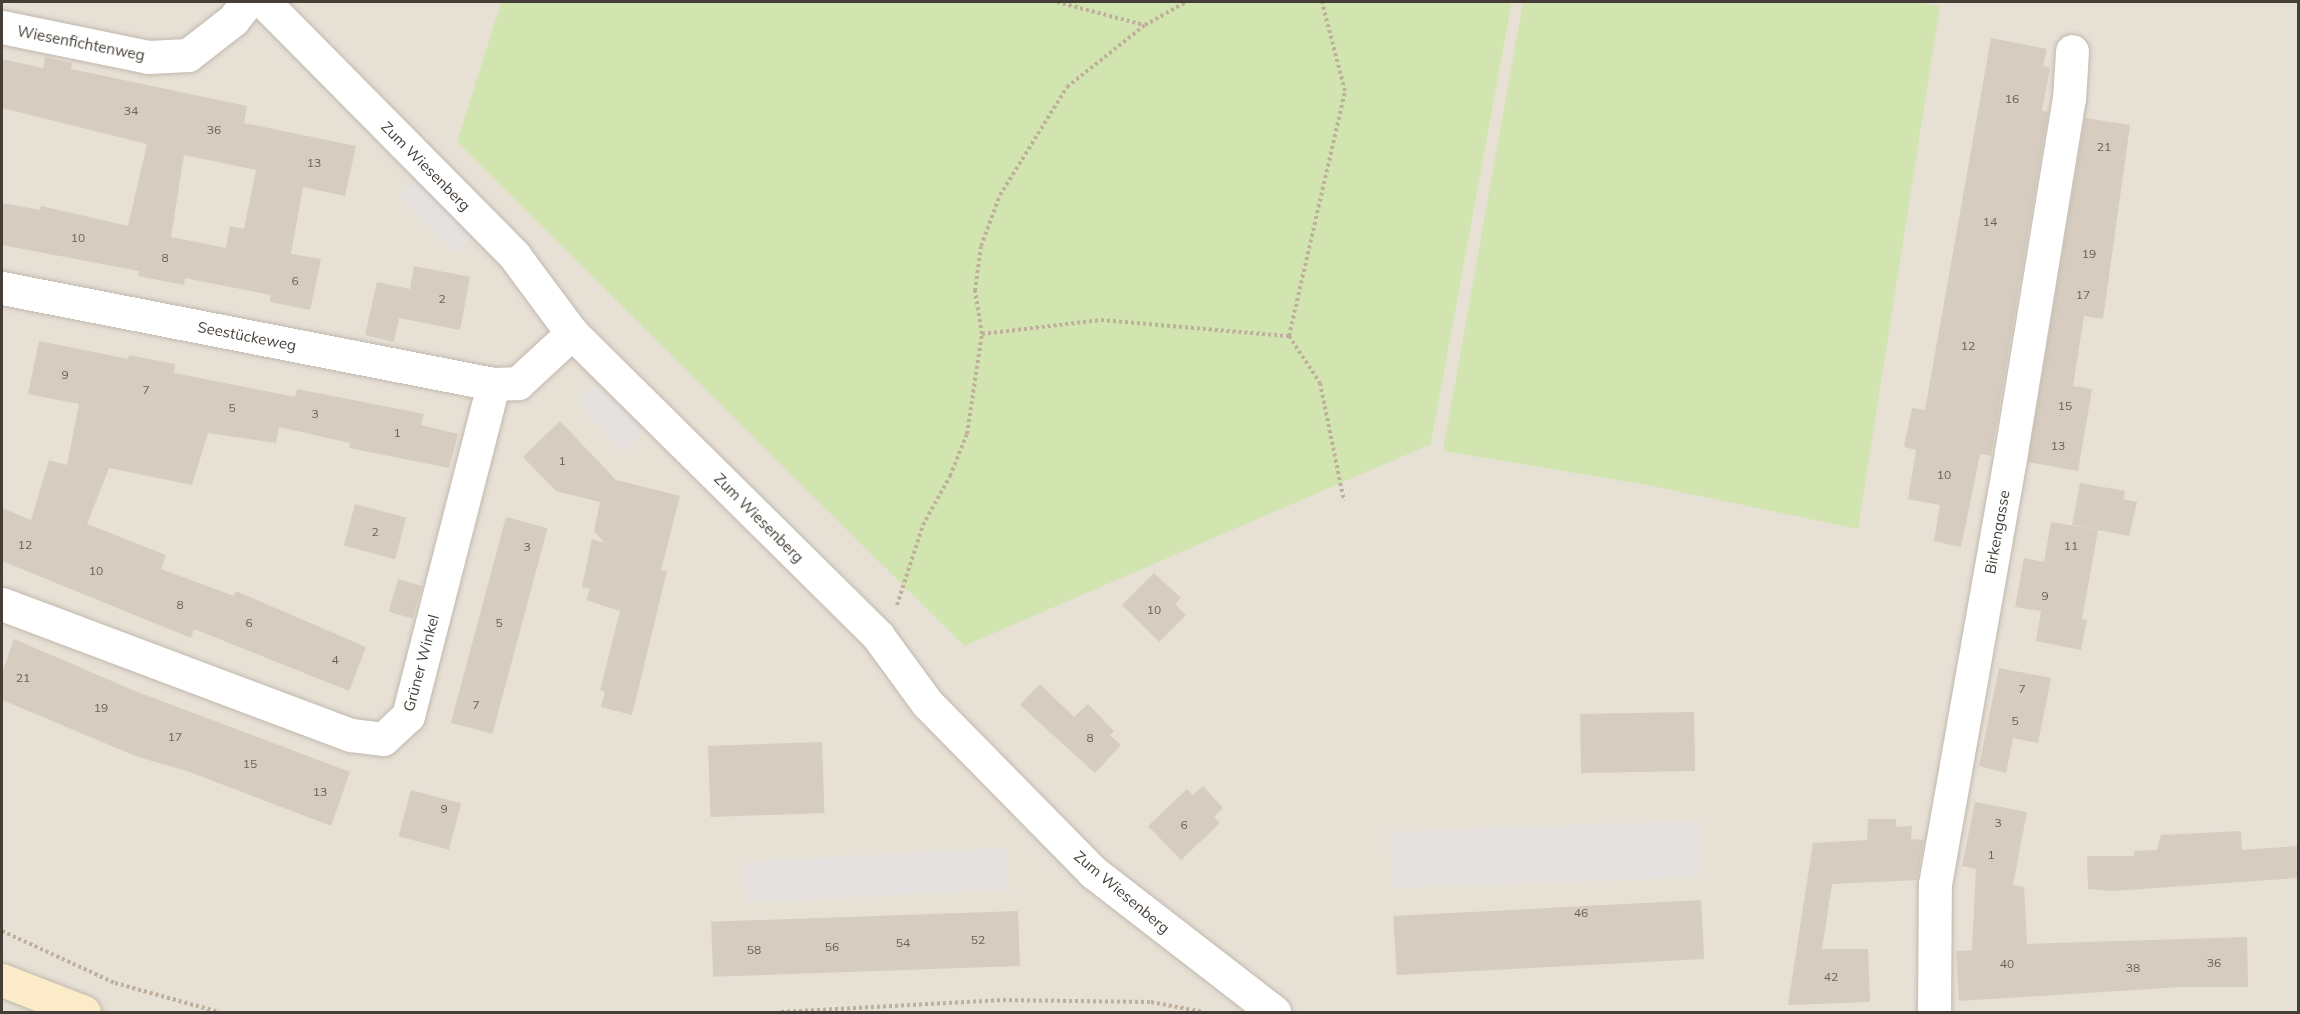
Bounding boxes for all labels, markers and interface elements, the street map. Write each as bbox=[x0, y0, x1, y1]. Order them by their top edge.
street label: Wiesenfichtenweg bbox=[16, 22, 146, 64]
house number: 16 bbox=[2005, 92, 2019, 106]
house number: 34 bbox=[124, 104, 138, 118]
street label: Zum Wiesenberg bbox=[378, 118, 474, 214]
house number: 36 bbox=[207, 123, 221, 137]
house number: 21 bbox=[2097, 140, 2111, 154]
house number: 13 bbox=[307, 156, 321, 170]
house number: 14 bbox=[1983, 215, 1997, 229]
house number: 10 bbox=[71, 231, 85, 245]
house number: 19 bbox=[2082, 247, 2096, 261]
house number: 8 bbox=[161, 251, 169, 265]
house number: 6 bbox=[291, 274, 299, 288]
house number: 17 bbox=[2076, 288, 2090, 302]
house number: 2 bbox=[438, 292, 446, 306]
street label: Seestückeweg bbox=[196, 318, 298, 354]
house number: 12 bbox=[1961, 339, 1975, 353]
house number: 9 bbox=[61, 368, 69, 382]
house number: 7 bbox=[142, 383, 150, 397]
house number: 15 bbox=[2058, 399, 2072, 413]
house number: 5 bbox=[228, 401, 236, 415]
house number: 3 bbox=[311, 407, 319, 421]
house number: 1 bbox=[393, 426, 401, 440]
house number: 13 bbox=[2051, 439, 2065, 453]
house number: 1 bbox=[558, 454, 566, 468]
house number: 10 bbox=[1937, 468, 1951, 482]
street label: Zum Wiesenberg bbox=[711, 470, 807, 566]
street label: Birkengasse bbox=[1981, 489, 2013, 575]
house number: 2 bbox=[371, 525, 379, 539]
house number: 12 bbox=[18, 538, 32, 552]
house number: 11 bbox=[2064, 539, 2078, 553]
house number: 3 bbox=[523, 540, 531, 554]
house number: 10 bbox=[89, 564, 103, 578]
house number: 9 bbox=[2041, 589, 2049, 603]
house number: 8 bbox=[176, 598, 184, 612]
house number: 10 bbox=[1147, 603, 1161, 617]
street label: Grüner Winkel bbox=[399, 613, 443, 713]
house number: 6 bbox=[245, 616, 253, 630]
house number: 5 bbox=[495, 616, 503, 630]
house number: 4 bbox=[331, 653, 339, 667]
house number: 21 bbox=[16, 671, 30, 685]
house number: 7 bbox=[2018, 682, 2026, 696]
house number: 7 bbox=[472, 698, 480, 712]
house number: 19 bbox=[94, 701, 108, 715]
house number: 5 bbox=[2011, 714, 2019, 728]
house number: 17 bbox=[168, 730, 182, 744]
house number: 8 bbox=[1086, 731, 1094, 745]
house number: 15 bbox=[243, 757, 257, 771]
house number: 13 bbox=[313, 785, 327, 799]
house number: 9 bbox=[440, 802, 448, 816]
house number: 3 bbox=[1994, 816, 2002, 830]
house number: 6 bbox=[1180, 818, 1188, 832]
street label: Zum Wiesenberg bbox=[1071, 847, 1173, 937]
house number: 1 bbox=[1987, 848, 1995, 862]
house number: 46 bbox=[1574, 906, 1588, 920]
house number: 52 bbox=[971, 933, 985, 947]
house number: 54 bbox=[896, 936, 910, 950]
house number: 56 bbox=[825, 940, 839, 954]
house number: 58 bbox=[747, 943, 761, 957]
house number: 36 bbox=[2207, 956, 2221, 970]
house number: 40 bbox=[2000, 957, 2014, 971]
house number: 38 bbox=[2126, 961, 2140, 975]
house number: 42 bbox=[1824, 970, 1838, 984]

